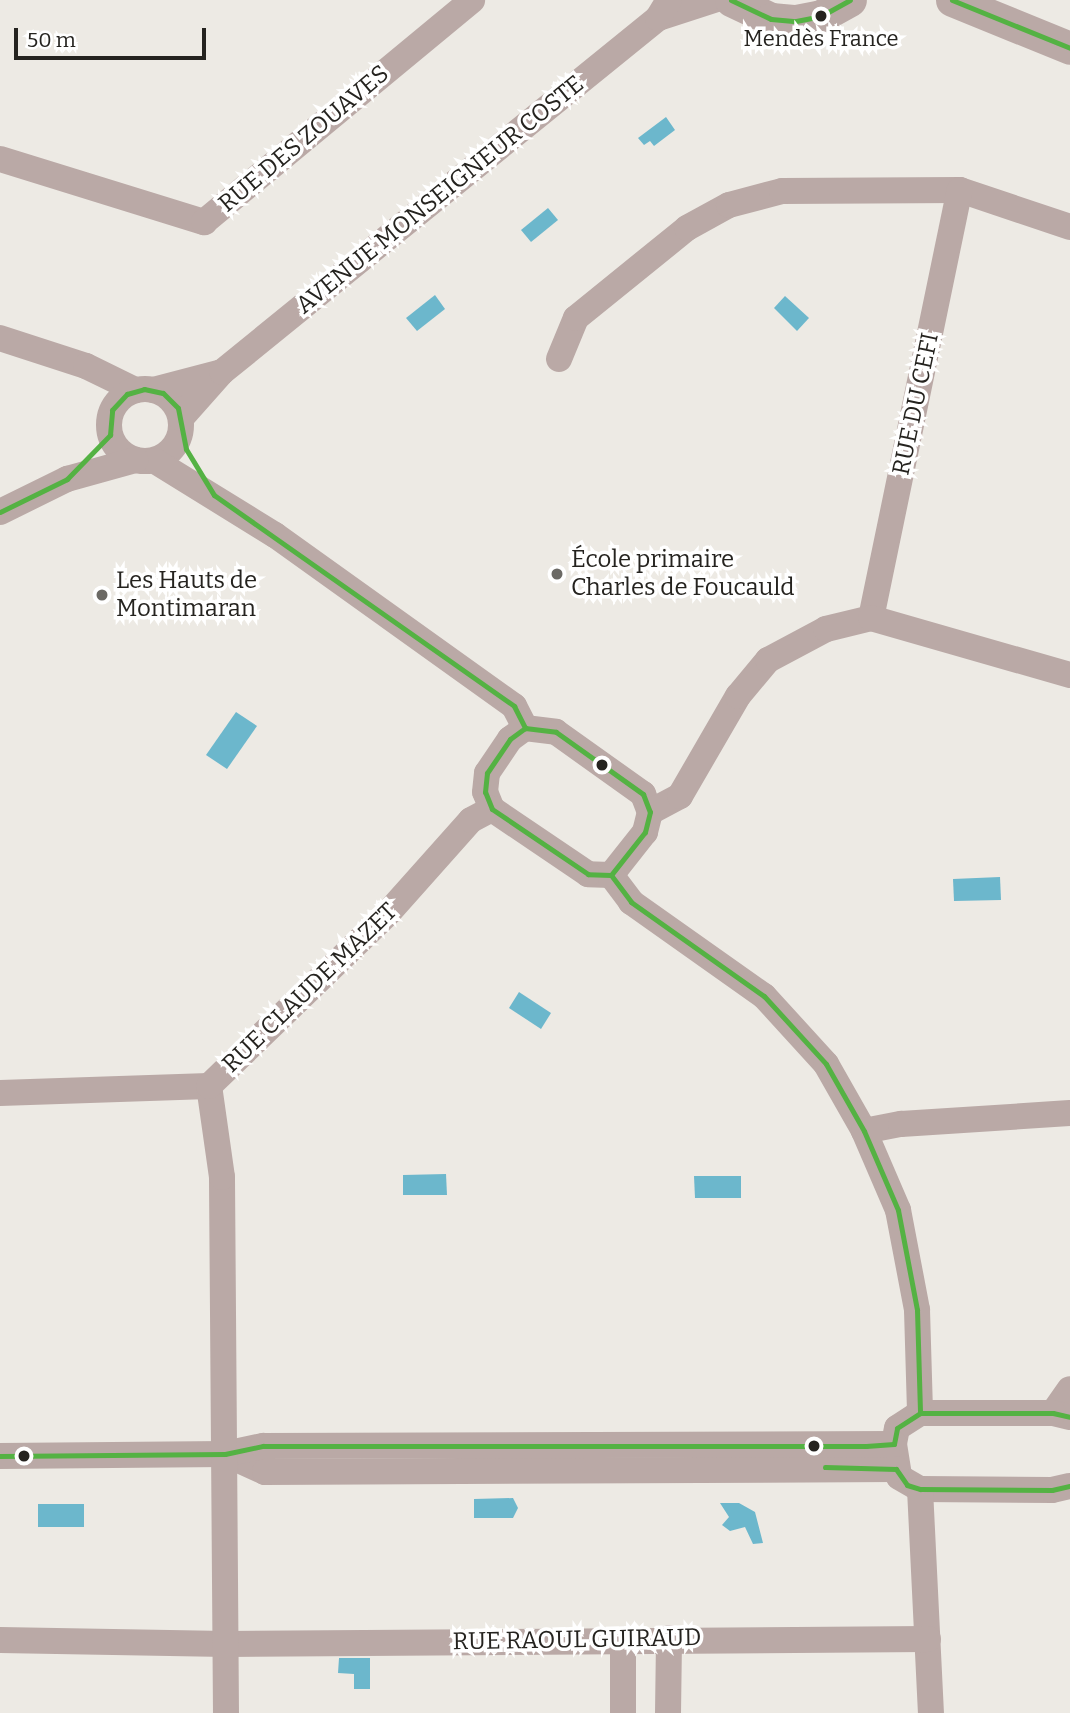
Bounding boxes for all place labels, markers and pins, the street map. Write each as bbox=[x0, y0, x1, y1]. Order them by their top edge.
marker: Mendès France bbox=[814, 9, 828, 23]
place label: Mendès France bbox=[743, 26, 899, 52]
place label: École primaire Charles de Foucauld bbox=[571, 546, 795, 602]
marker: École primaire Charles de Foucauld bbox=[549, 566, 565, 582]
place label: Les Hauts de Montimaran bbox=[116, 567, 257, 623]
marker: Les Hauts de Montimaran bbox=[94, 587, 110, 603]
unlabelled marker bbox=[595, 758, 609, 772]
unlabelled marker bbox=[807, 1439, 821, 1453]
unlabelled marker bbox=[17, 1449, 31, 1463]

